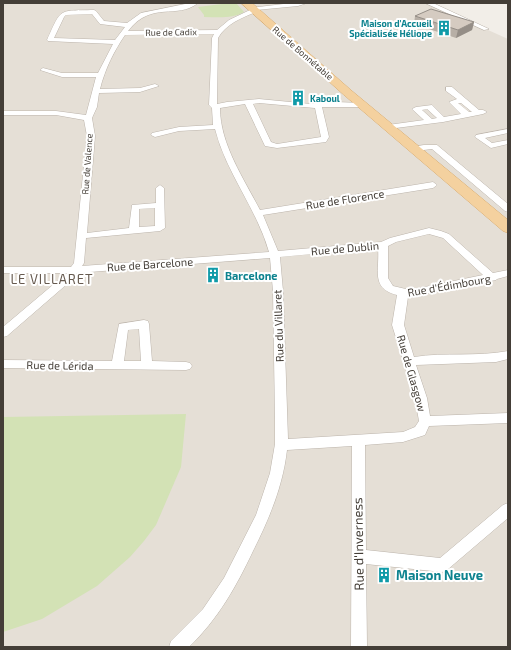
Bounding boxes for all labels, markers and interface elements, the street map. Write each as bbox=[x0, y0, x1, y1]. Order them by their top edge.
place label: Maison d'Accueil Spécialisée Héliope bbox=[349, 18, 432, 39]
building icon: Maison d'Accueil Spécialisée Héliope bbox=[435, 19, 453, 37]
street label: Rue de Bonnétable bbox=[271, 24, 336, 82]
street label: Rue de Cadix bbox=[145, 26, 197, 38]
building icon: Kaboul bbox=[289, 89, 307, 107]
place label: Kaboul bbox=[310, 93, 340, 104]
street label: Rue de Valence bbox=[79, 133, 95, 195]
street label: Rue de Florence bbox=[305, 186, 385, 212]
street label: Rue de Dublin bbox=[310, 239, 380, 257]
street label: Rue de Barcelone bbox=[107, 255, 194, 273]
building icon: Barcelone bbox=[204, 266, 222, 284]
place label: Barcelone bbox=[225, 269, 278, 282]
district label: LE VILLARET bbox=[10, 271, 94, 287]
street label: Rue d'Édimbourg bbox=[406, 271, 492, 299]
street label: Rue du Villaret bbox=[270, 290, 286, 362]
street label: Rue de Glasgow bbox=[395, 333, 429, 413]
street label: Rue de Lérida bbox=[26, 358, 94, 372]
street label: Rue d'Inverness bbox=[349, 497, 367, 591]
building icon: Maison Neuve bbox=[375, 566, 393, 584]
place label: Maison Neuve bbox=[396, 567, 483, 583]

